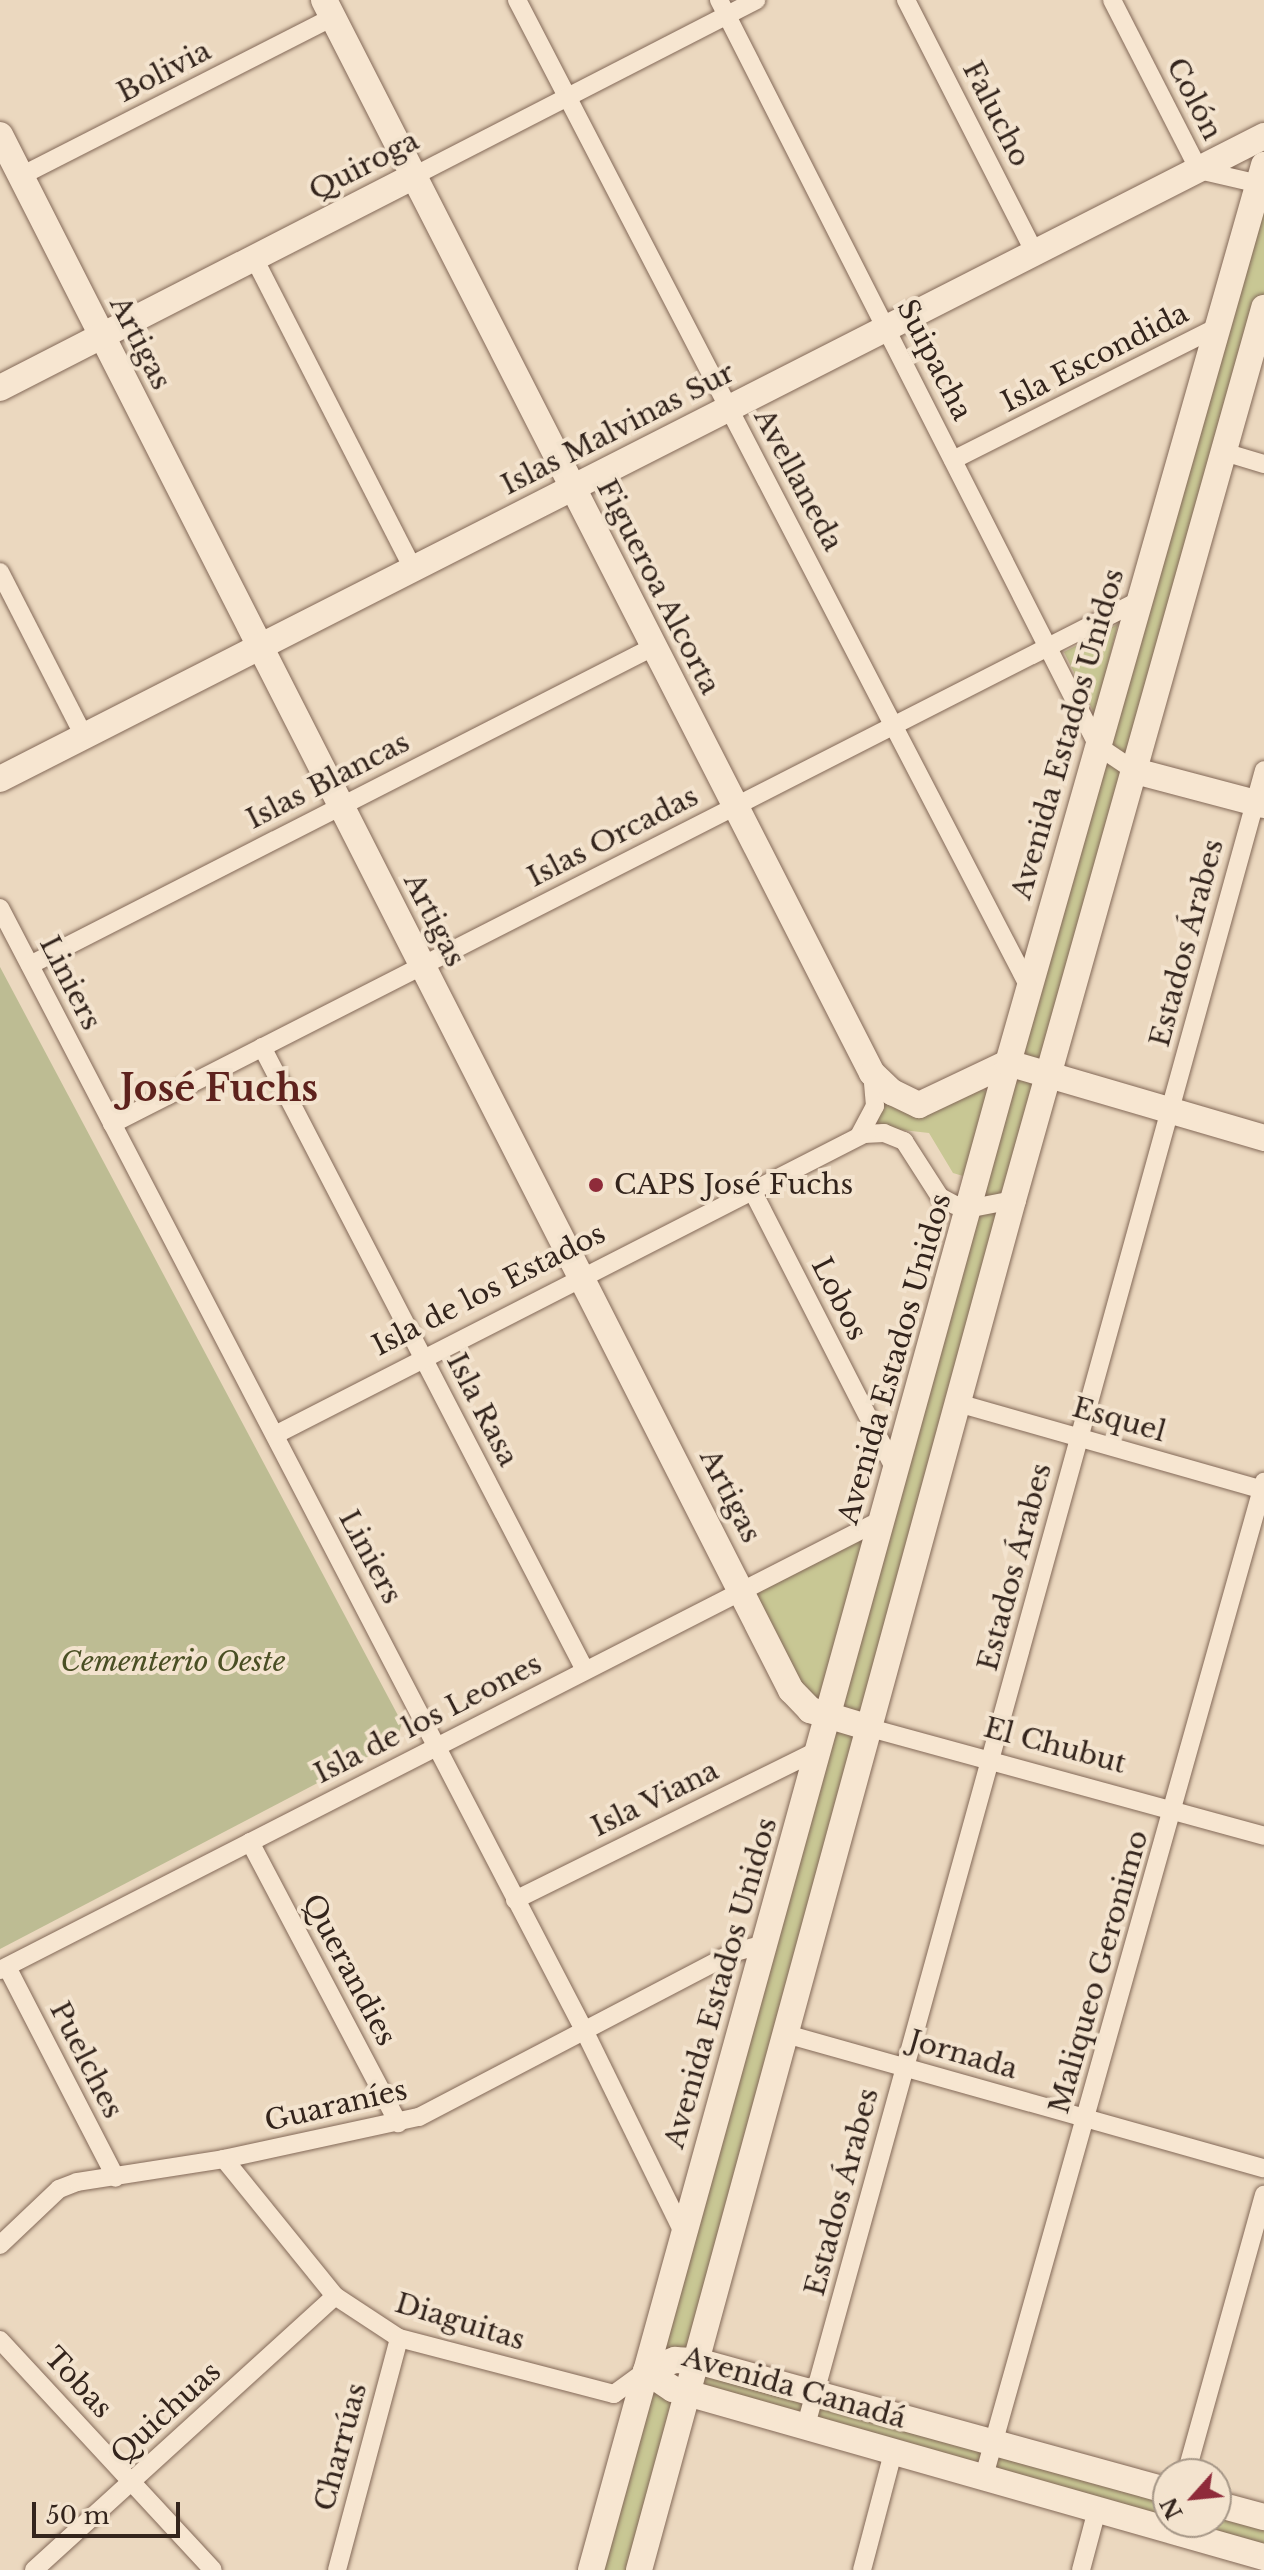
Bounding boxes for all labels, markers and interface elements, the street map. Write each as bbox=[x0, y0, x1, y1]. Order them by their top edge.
street label: Bolivia bbox=[112, 34, 216, 110]
street label: Colón bbox=[1159, 52, 1229, 146]
street label: Falucho bbox=[955, 56, 1037, 172]
street label: Quiroga bbox=[304, 124, 424, 208]
street label: Artigas bbox=[102, 291, 178, 395]
street label: Suipacha bbox=[889, 294, 979, 426]
street label: Isla Escondida bbox=[996, 296, 1194, 420]
street label: Islas Malvinas Sur bbox=[496, 356, 740, 502]
street label: Avellaneda bbox=[747, 403, 849, 557]
street label: Figueroa Alcorta bbox=[589, 473, 727, 701]
street label: Avenida Estados Unidos bbox=[1005, 565, 1131, 903]
street label: Islas Blancas bbox=[241, 726, 415, 836]
street label: Islas Orcadas bbox=[522, 780, 704, 894]
street label: Estados Árabes bbox=[1143, 835, 1231, 1051]
street label: Artigas bbox=[396, 868, 472, 972]
street label: Liniers bbox=[32, 930, 108, 1036]
district label: José Fuchs bbox=[120, 1067, 318, 1111]
place label: CAPS José Fuchs bbox=[614, 1168, 853, 1202]
marker: CAPS José Fuchs bbox=[585, 1174, 607, 1196]
street label: Avenida Estados Unidos bbox=[832, 1190, 958, 1528]
street label: Isla de los Estados bbox=[367, 1217, 611, 1363]
street label: Lobos bbox=[804, 1252, 874, 1346]
street label: Isla Rasa bbox=[439, 1348, 525, 1472]
street label: Esquel bbox=[1069, 1391, 1169, 1449]
street label: Artigas bbox=[692, 1444, 768, 1548]
street label: Estados Árabes bbox=[971, 1459, 1059, 1675]
street label: Liniers bbox=[331, 1505, 409, 1609]
park label: Cementerio Oeste bbox=[61, 1645, 285, 1679]
street label: Isla de los Leones bbox=[309, 1647, 547, 1791]
street label: El Chubut bbox=[980, 1711, 1130, 1781]
street label: Isla Viana bbox=[585, 1754, 725, 1844]
street label: Avenida Estados Unidos bbox=[658, 1814, 784, 2152]
street label: Maliqueo Geronimo bbox=[1042, 1827, 1156, 2117]
street label: Querandies bbox=[295, 1889, 403, 2051]
street label: Puelches bbox=[42, 1996, 130, 2124]
street label: Jornada bbox=[905, 2024, 1021, 2086]
street label: Guaraníes bbox=[262, 2073, 410, 2139]
street label: Estados Árabes bbox=[798, 2084, 886, 2300]
street label: Diaguitas bbox=[391, 2286, 529, 2358]
street label: Avenida Canadá bbox=[678, 2340, 910, 2436]
street label: Tobas bbox=[37, 2341, 119, 2425]
street label: Quichuas bbox=[104, 2355, 228, 2471]
street label: Charrúas bbox=[308, 2379, 374, 2515]
north arrow bbox=[1152, 2458, 1232, 2538]
scale bar bbox=[36, 2486, 184, 2536]
text: N bbox=[1155, 2493, 1189, 2524]
text: 50 m bbox=[46, 2501, 109, 2530]

